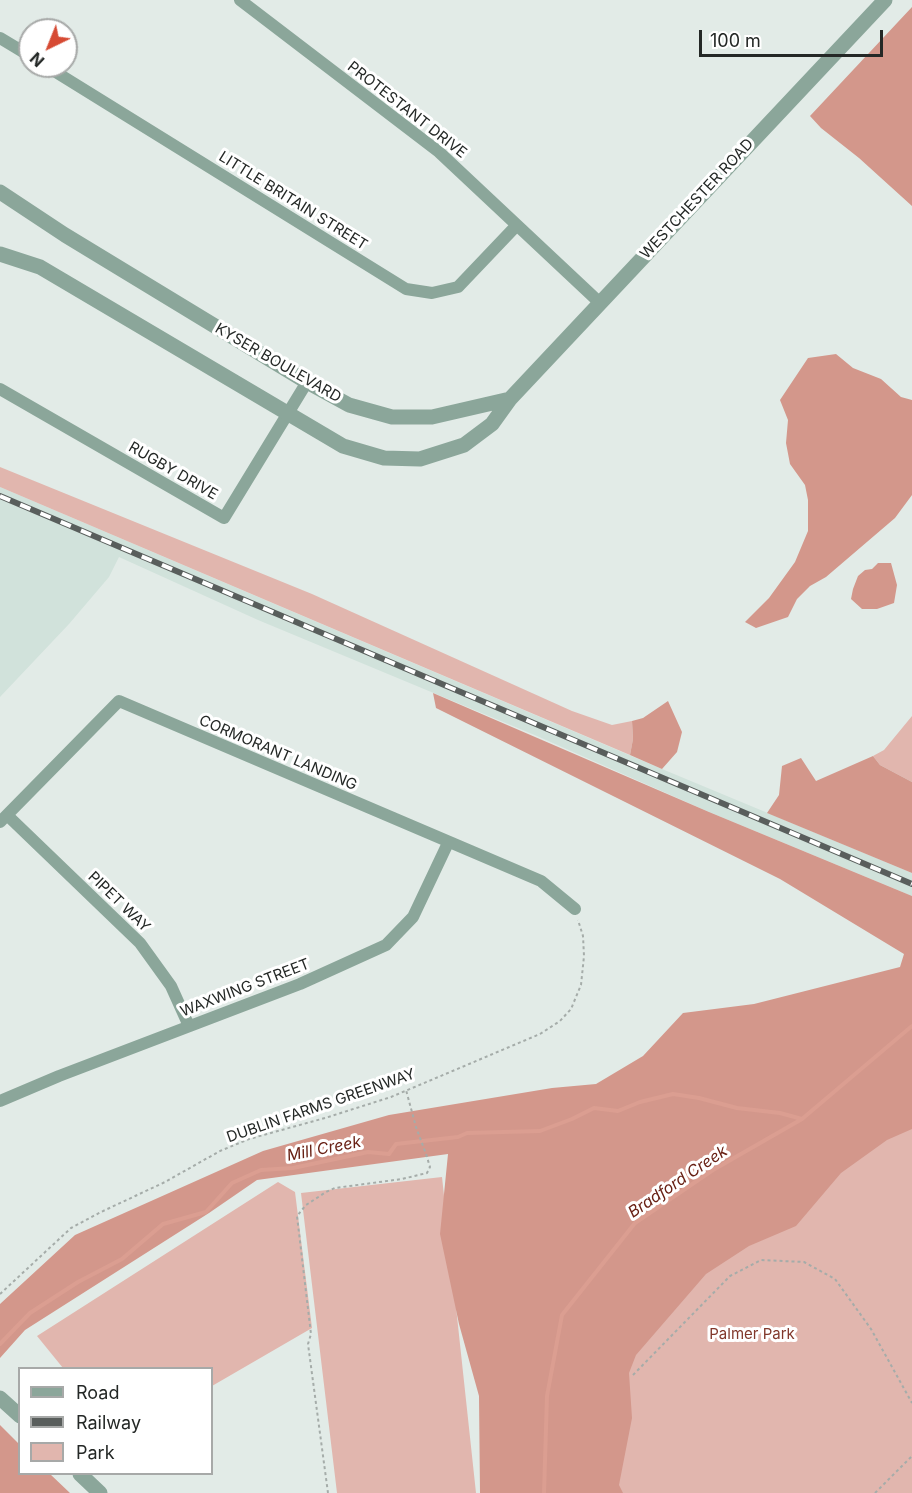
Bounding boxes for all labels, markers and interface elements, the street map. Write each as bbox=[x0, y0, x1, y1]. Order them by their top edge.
north arrow bbox=[18, 18, 78, 78]
scale bar bbox=[702, 18, 886, 56]
text: 100 m bbox=[710, 30, 761, 51]
text: N bbox=[26, 48, 48, 71]
street label: PROTESTANT DRIVE bbox=[344, 58, 470, 162]
street label: WESTCHESTER ROAD bbox=[637, 135, 757, 263]
street label: LITTLE BRITAIN STREET bbox=[215, 148, 371, 254]
street label: KYSER BOULEVARD bbox=[212, 319, 344, 407]
street label: RUGBY DRIVE bbox=[125, 438, 221, 504]
street label: CORMORANT LANDING bbox=[196, 712, 360, 794]
street label: PIPET WAY bbox=[84, 868, 154, 936]
street label: WAXWING STREET bbox=[178, 955, 312, 1021]
street label: DUBLIN FARMS GREENWAY bbox=[224, 1065, 418, 1147]
water label: Mill Creek bbox=[285, 1132, 363, 1166]
water label: Bradford Creek bbox=[625, 1142, 731, 1222]
park label: Palmer Park bbox=[709, 1325, 795, 1343]
legend bbox=[18, 1367, 213, 1475]
text: Road bbox=[76, 1382, 119, 1403]
text: Railway bbox=[76, 1412, 141, 1433]
text: Park bbox=[76, 1442, 115, 1463]

